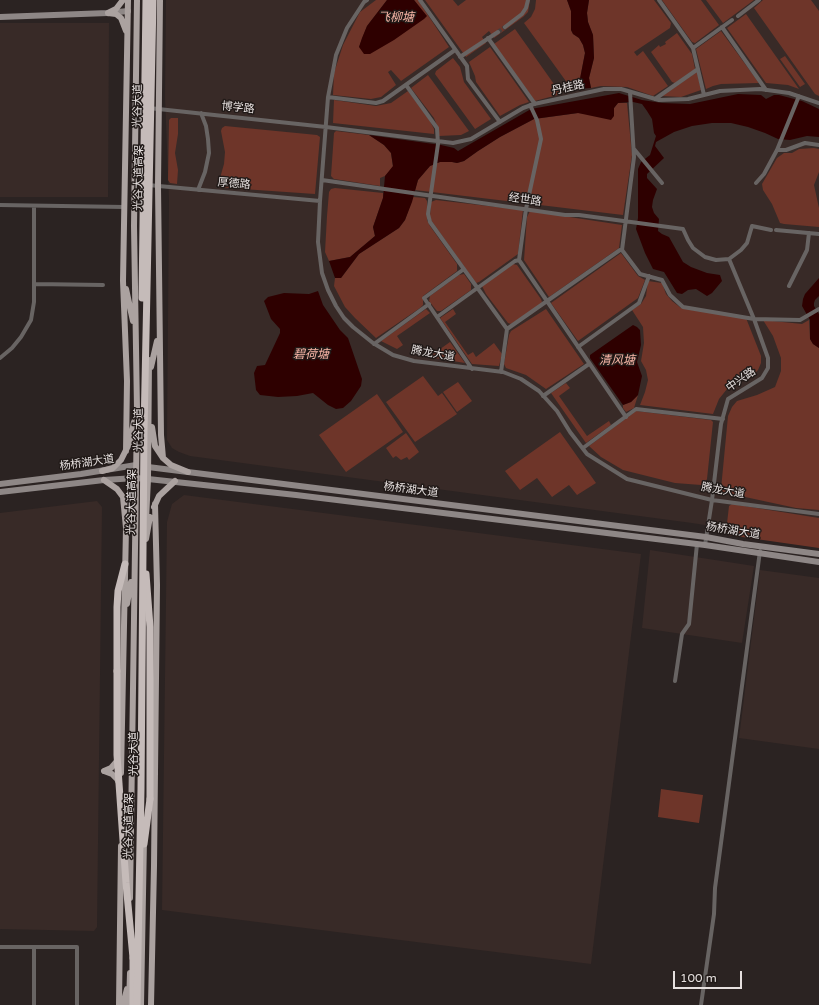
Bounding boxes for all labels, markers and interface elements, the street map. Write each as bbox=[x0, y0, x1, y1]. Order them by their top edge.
water label: 飞柳塘 bbox=[378, 11, 414, 25]
street label: 丹桂路 bbox=[550, 78, 586, 98]
street label: 光谷大道 bbox=[131, 84, 145, 128]
street label: 博学路 bbox=[221, 100, 255, 116]
street label: 光谷大道高架 bbox=[132, 145, 146, 211]
street label: 厚德路 bbox=[217, 176, 251, 192]
street label: 经世路 bbox=[508, 191, 542, 209]
street label: 腾龙大道 bbox=[410, 344, 456, 364]
water label: 碧荷塘 bbox=[293, 348, 329, 362]
water label: 清风塘 bbox=[599, 354, 635, 368]
street label: 中兴路 bbox=[724, 365, 758, 395]
street label: 光谷大道 bbox=[132, 408, 146, 452]
street label: 杨桥湖大道 bbox=[59, 453, 115, 473]
street label: 光谷大道高架 bbox=[125, 469, 139, 535]
street label: 杨桥湖大道 bbox=[383, 480, 439, 500]
street label: 腾龙大道 bbox=[700, 481, 746, 501]
street label: 杨桥湖大道 bbox=[705, 520, 761, 542]
street label: 光谷大道 bbox=[127, 732, 141, 776]
street label: 光谷大道高架 bbox=[122, 793, 136, 859]
scale bar bbox=[675, 963, 744, 989]
text: 100 m bbox=[680, 971, 717, 985]

